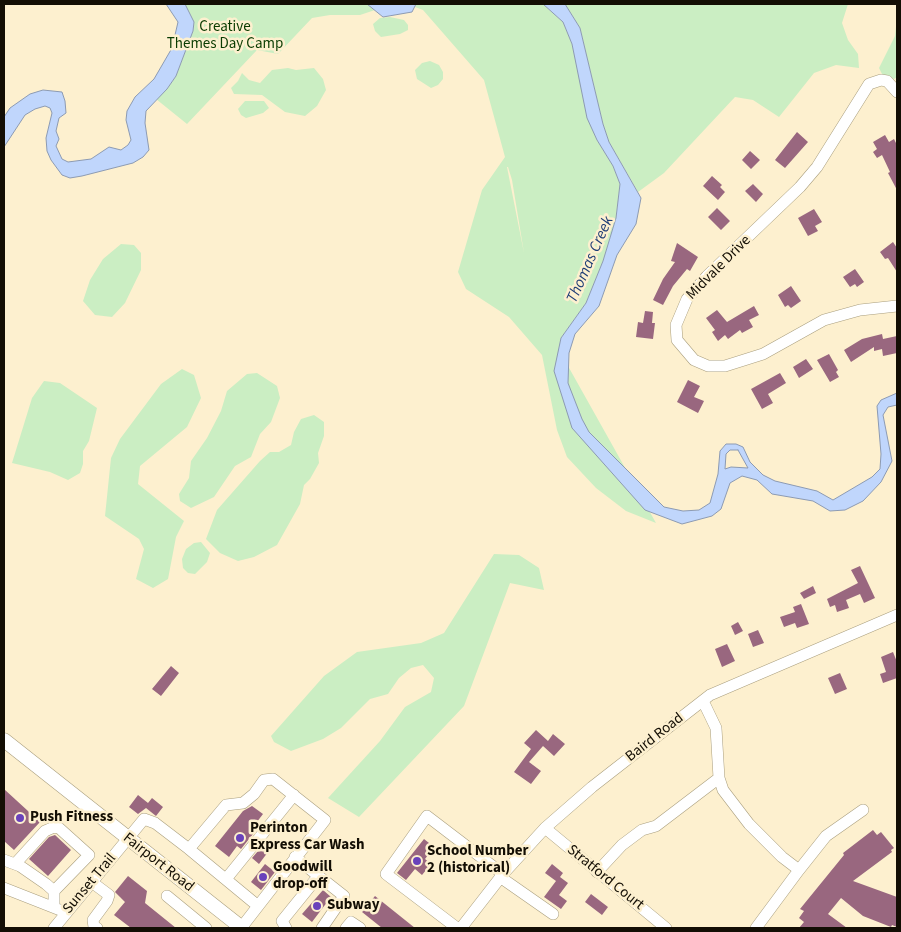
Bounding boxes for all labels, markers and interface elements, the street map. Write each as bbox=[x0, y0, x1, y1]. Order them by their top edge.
park label: Creative Themes Day Camp bbox=[167, 19, 283, 54]
water label: Thomas Creek bbox=[563, 214, 619, 306]
street label: Midvale Drive bbox=[683, 232, 755, 304]
street label: Baird Road bbox=[622, 710, 688, 766]
place label: Push Fitness bbox=[30, 809, 113, 827]
marker: Push Fitness bbox=[14, 812, 26, 824]
place label: Perinton Express Car Wash bbox=[250, 820, 364, 855]
street label: Fairport Road bbox=[119, 830, 197, 896]
marker: Perinton Express Car Wash bbox=[234, 832, 246, 844]
street label: Stratford Court bbox=[563, 842, 647, 914]
place label: School Number 2 (historical) bbox=[427, 843, 529, 878]
street label: Sunset Trail bbox=[60, 850, 120, 918]
marker: School Number 2 (historical) bbox=[411, 855, 423, 867]
place label: Goodwill drop-off bbox=[273, 859, 332, 894]
marker: Goodwill drop-off bbox=[257, 871, 269, 883]
place label: Subway bbox=[327, 897, 380, 915]
marker: Subway bbox=[311, 900, 323, 912]

